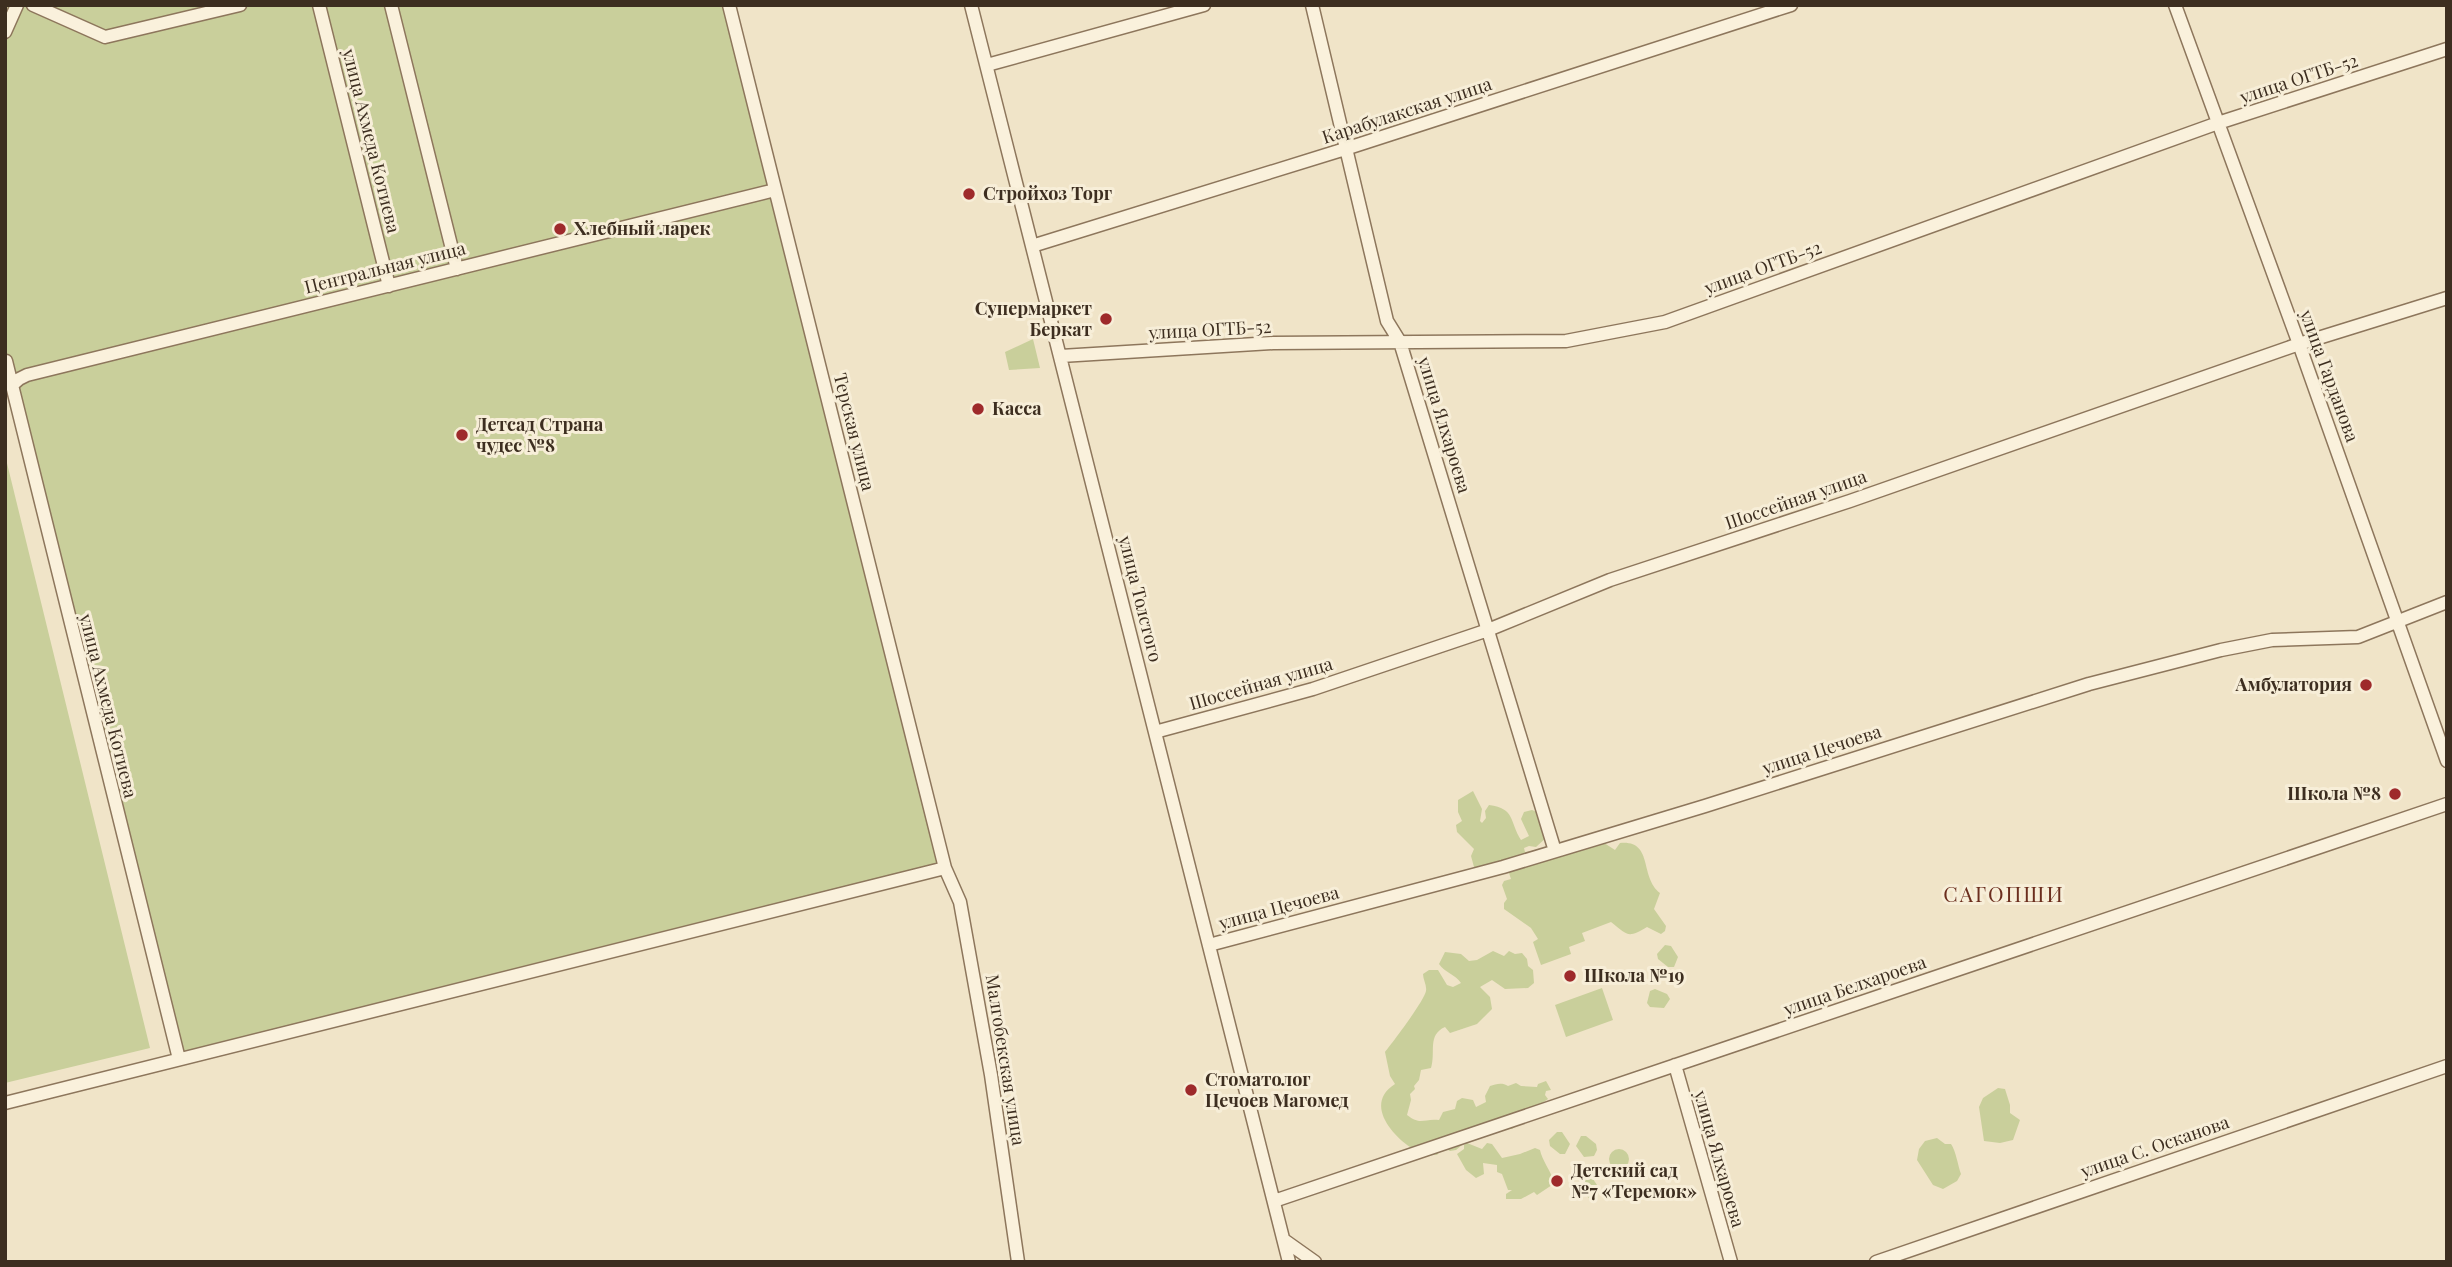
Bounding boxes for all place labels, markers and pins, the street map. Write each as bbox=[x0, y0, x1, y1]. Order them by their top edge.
place label: Стройхоз Торг bbox=[983, 181, 1112, 205]
marker: Стройхоз Торг bbox=[961, 186, 977, 202]
place label: Хлебный ларек bbox=[574, 216, 710, 240]
marker: Хлебный ларек bbox=[552, 221, 568, 237]
place label: Супермаркет Беркат bbox=[975, 296, 1093, 341]
marker: Супермаркет Беркат bbox=[1098, 311, 1114, 327]
place label: Касса bbox=[992, 396, 1042, 420]
marker: Касса bbox=[970, 401, 986, 417]
place label: Детсад Страна чудес №8 bbox=[476, 412, 604, 457]
marker: Детсад Страна чудес №8 bbox=[454, 427, 470, 443]
place label: Амбулатория bbox=[2234, 672, 2352, 696]
marker: Амбулатория bbox=[2358, 677, 2374, 693]
place label: Школа №8 bbox=[2287, 781, 2381, 805]
marker: Школа №8 bbox=[2387, 786, 2403, 802]
place label: Школа №19 bbox=[1584, 963, 1685, 987]
marker: Школа №19 bbox=[1562, 968, 1578, 984]
place label: Стоматолог Цечоев Магомед bbox=[1205, 1067, 1349, 1112]
marker: Стоматолог Цечоев Магомед bbox=[1183, 1082, 1199, 1098]
place label: Детский сад №7 «Теремок» bbox=[1571, 1158, 1697, 1203]
marker: Детский сад №7 «Теремок» bbox=[1549, 1173, 1565, 1189]

